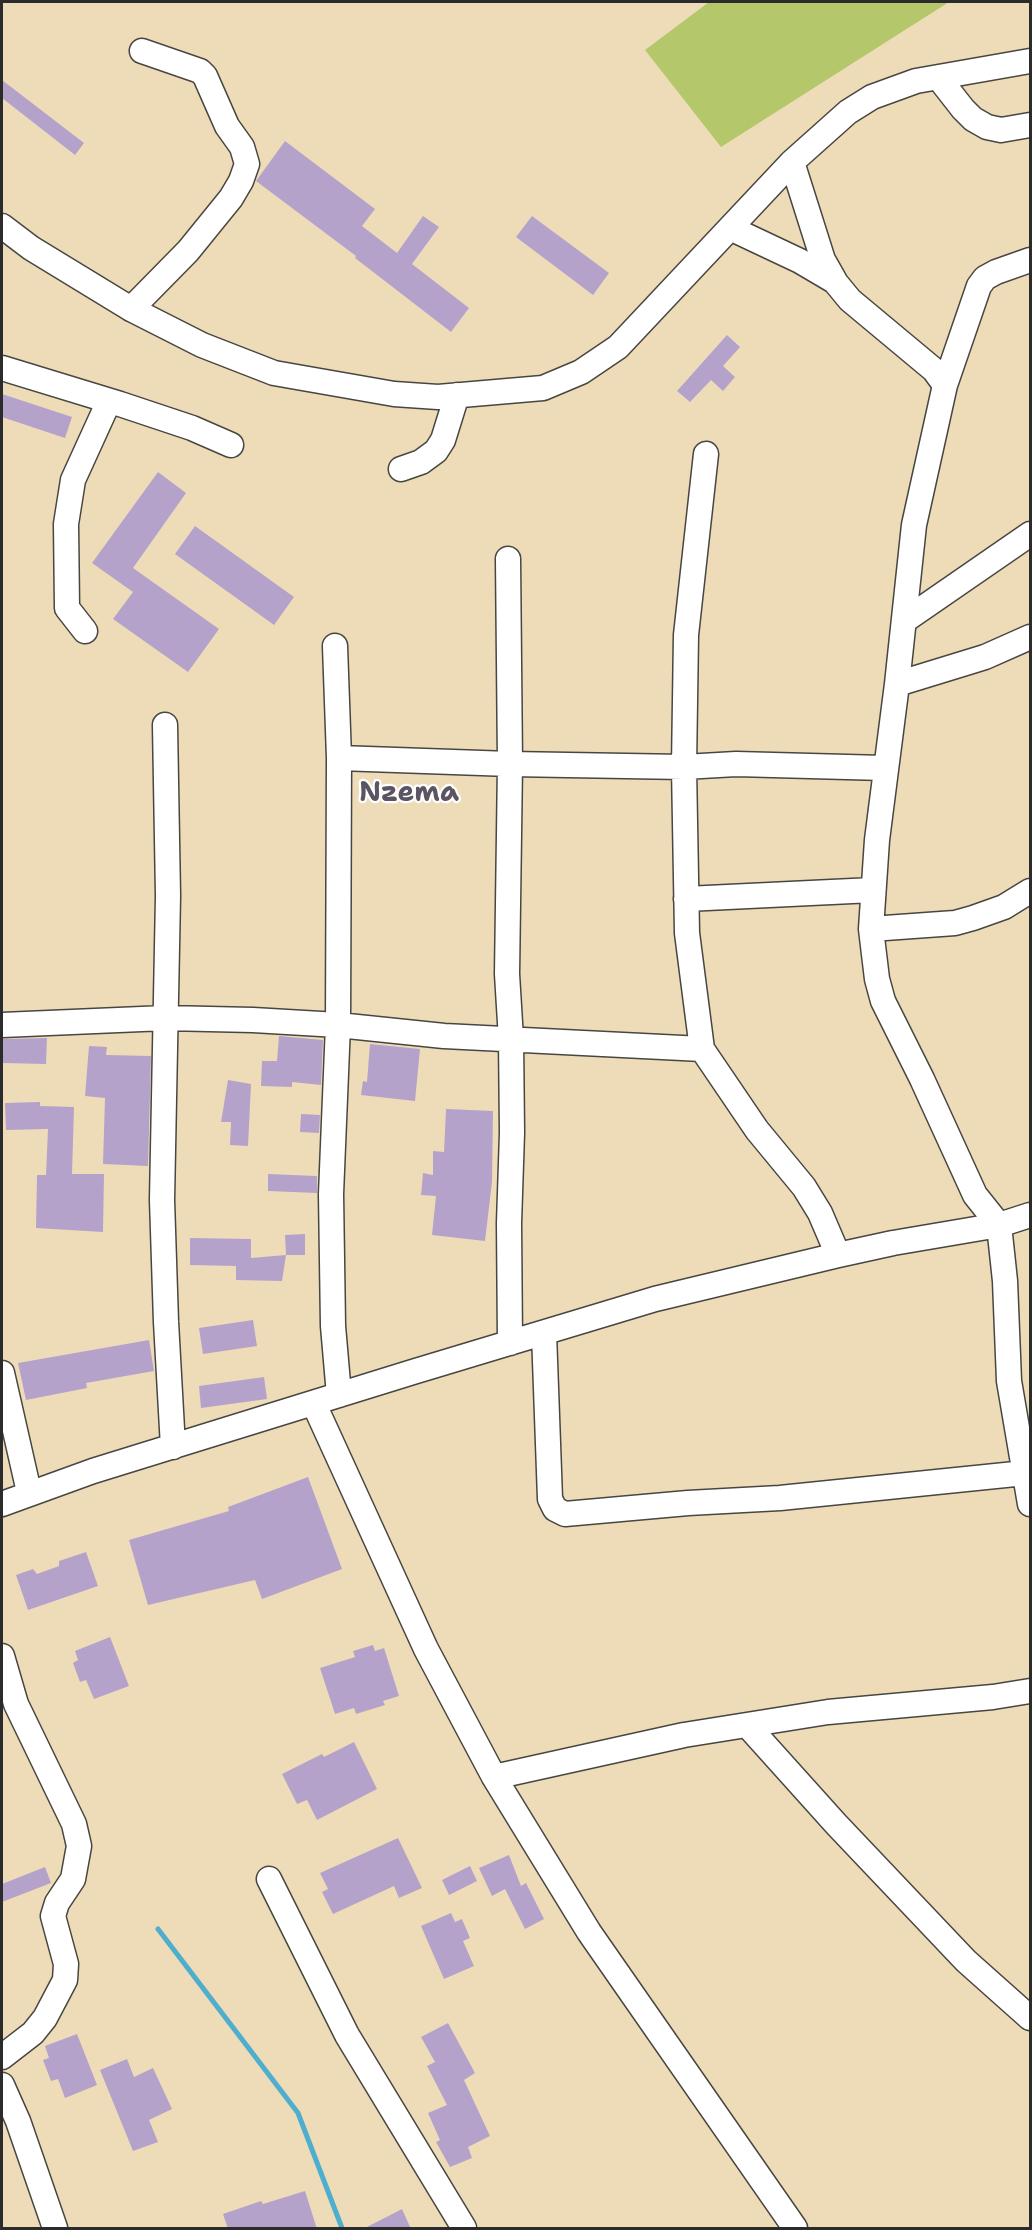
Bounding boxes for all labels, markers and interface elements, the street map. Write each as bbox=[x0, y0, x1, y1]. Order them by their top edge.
district label: Nzema bbox=[359, 777, 459, 811]

